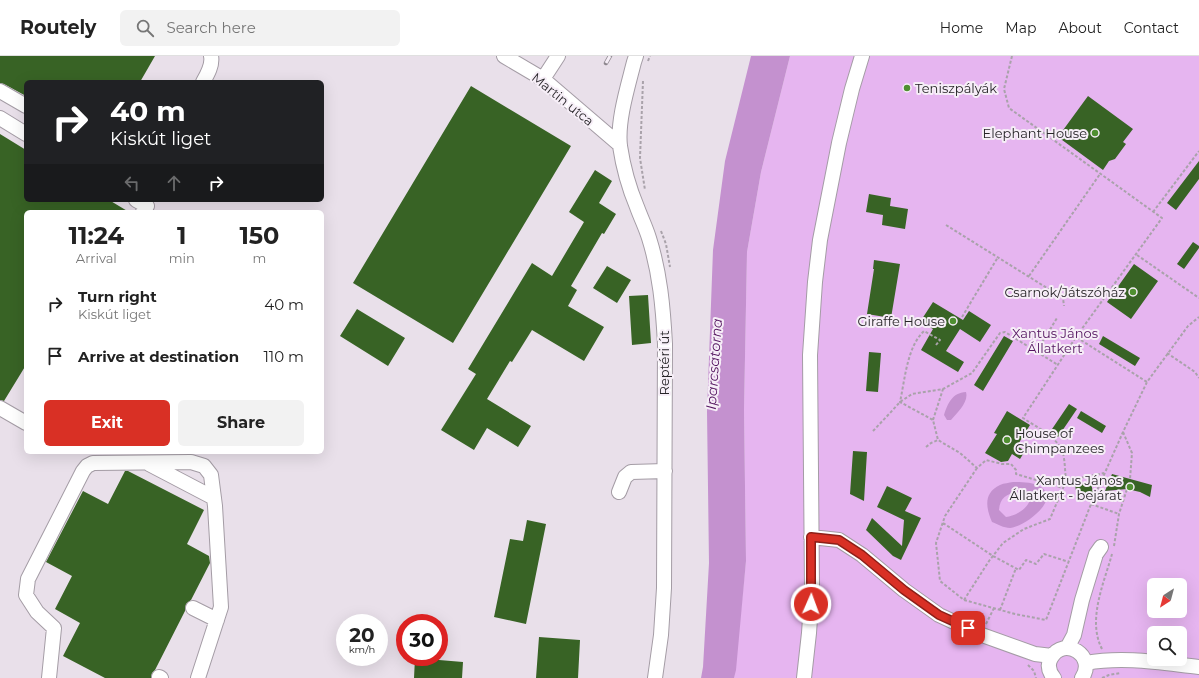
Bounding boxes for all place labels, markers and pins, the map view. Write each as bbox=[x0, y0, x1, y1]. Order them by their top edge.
place label: Teniszpályák bbox=[915, 80, 997, 96]
marker: Teniszpályák bbox=[902, 83, 912, 93]
place label: Elephant House bbox=[983, 125, 1087, 141]
marker: Elephant House bbox=[1090, 128, 1100, 138]
place label: Csarnok/Játszóház bbox=[1004, 284, 1125, 300]
marker: Csarnok/Játszóház bbox=[1128, 287, 1138, 297]
place label: Giraffe House bbox=[857, 313, 945, 329]
marker: Giraffe House bbox=[948, 316, 958, 326]
place label: House of Chimpanzees bbox=[1015, 425, 1104, 456]
marker: House of Chimpanzees bbox=[1002, 435, 1012, 445]
place label: Xantus János Állatkert - bejárat bbox=[1009, 472, 1122, 503]
marker: Xantus János Állatkert - bejárat bbox=[1125, 482, 1135, 492]
pin bbox=[951, 611, 985, 645]

